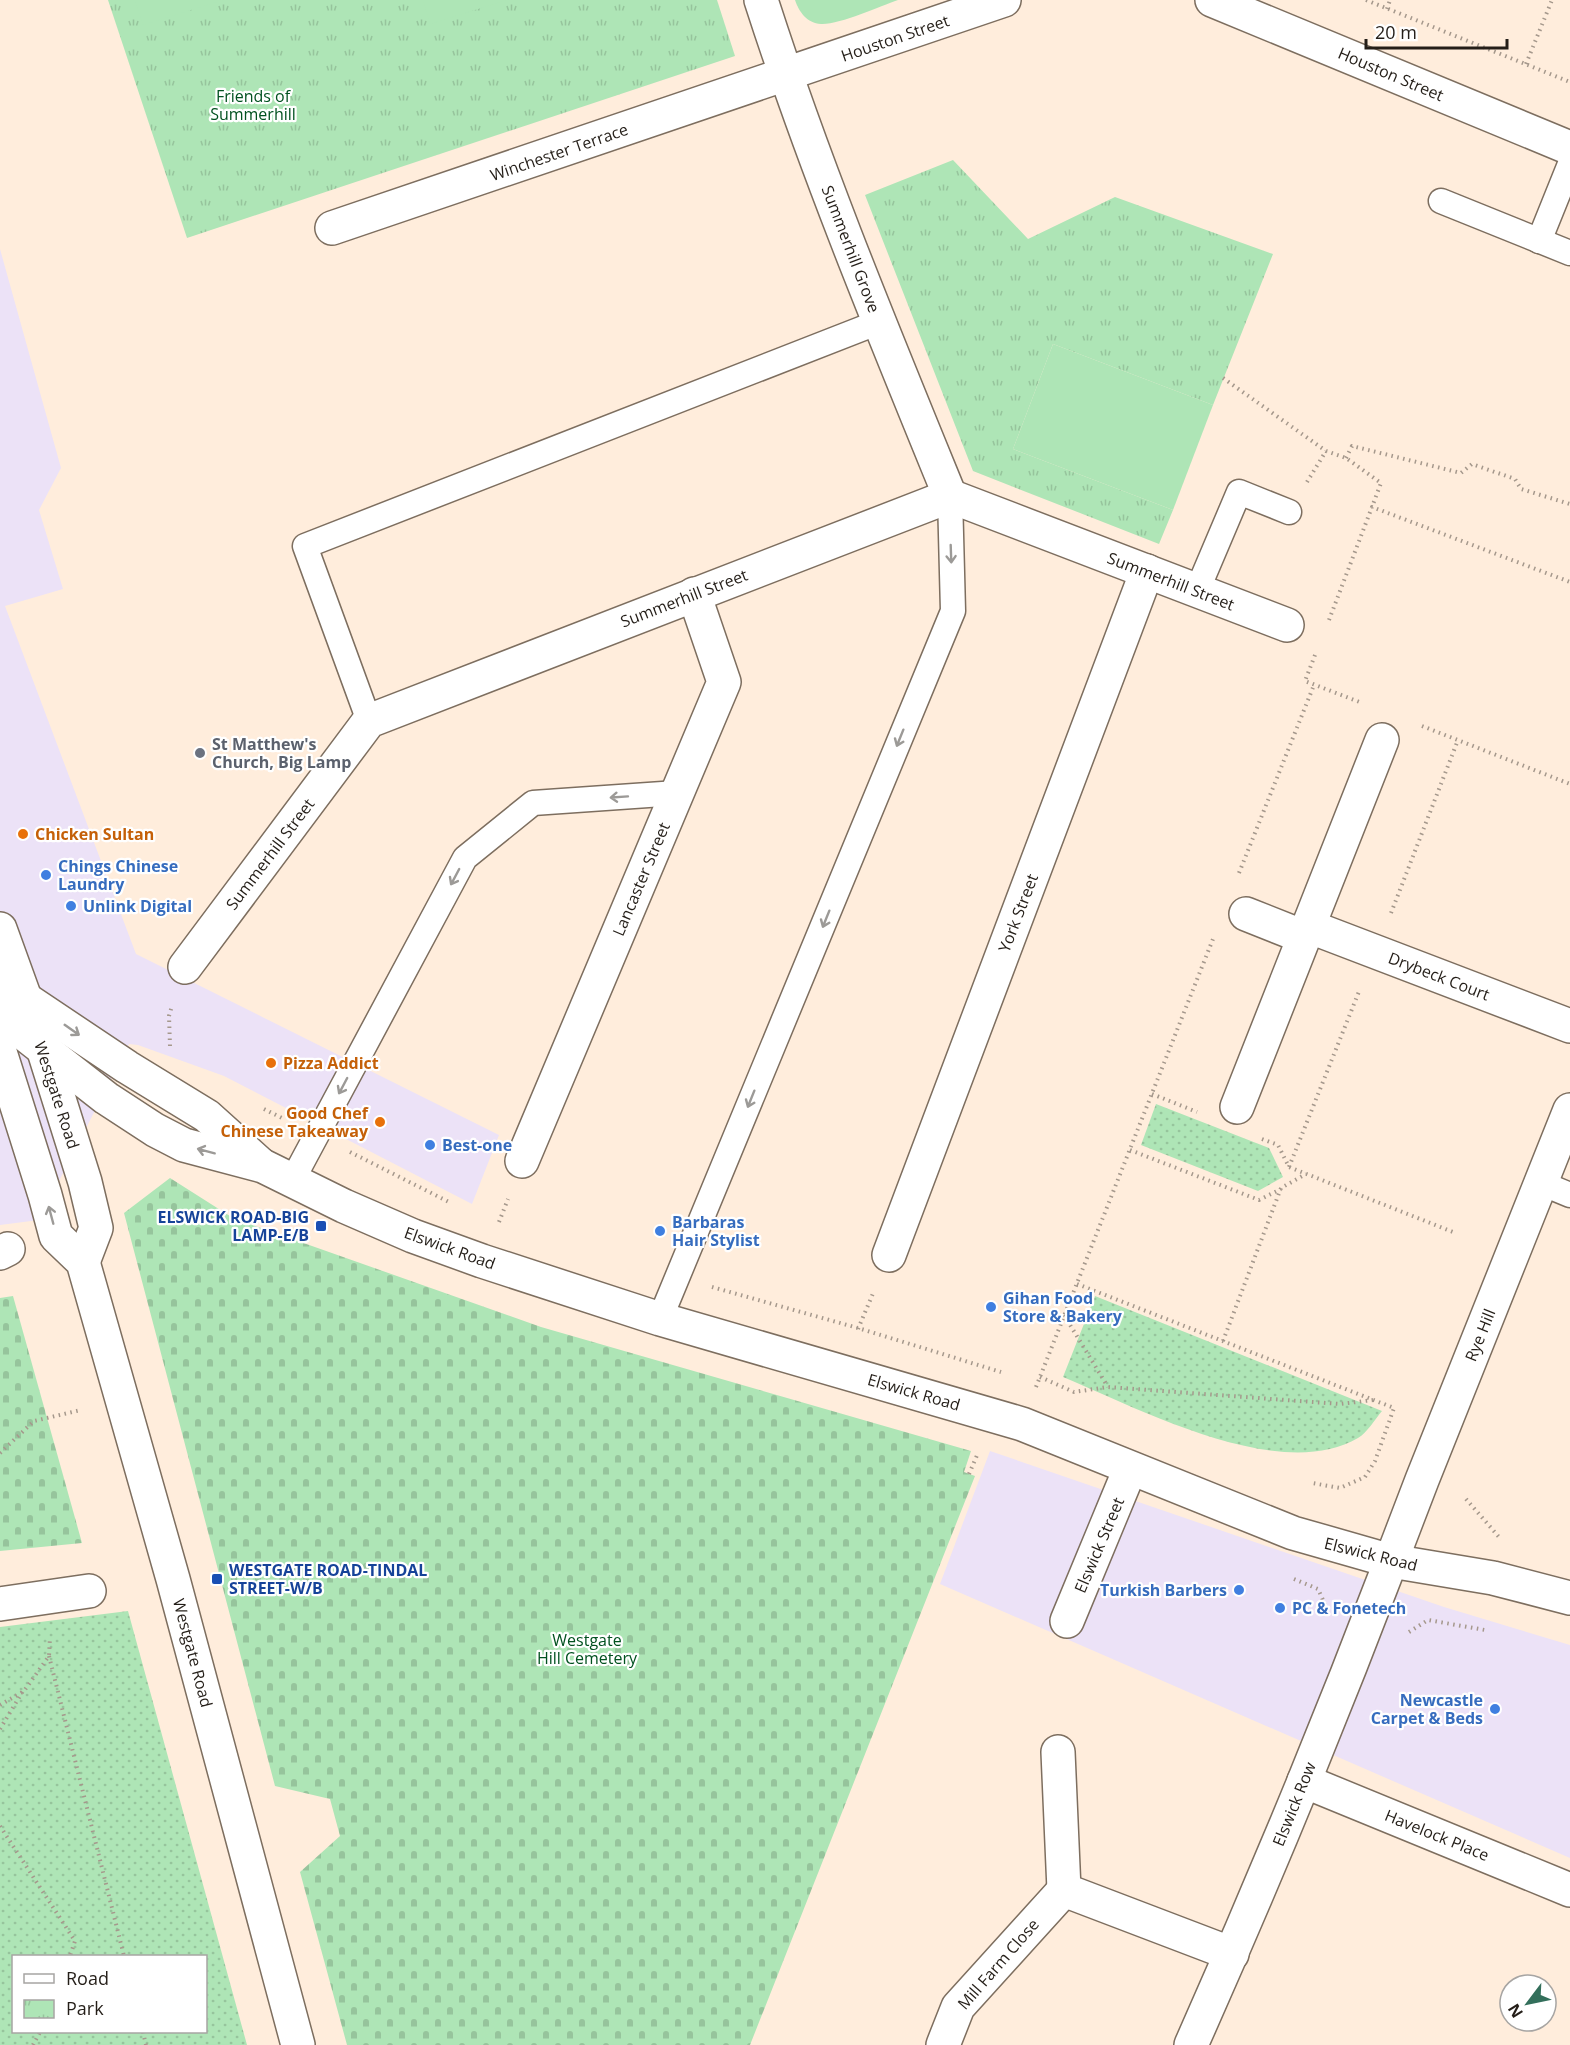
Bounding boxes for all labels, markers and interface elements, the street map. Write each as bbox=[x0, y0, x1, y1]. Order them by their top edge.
street label: Houston Street bbox=[838, 9, 952, 67]
scale bar bbox=[1366, 12, 1507, 50]
text: 20 m bbox=[1375, 20, 1417, 44]
street label: Houston Street bbox=[1335, 42, 1448, 106]
park label: Friends of Summerhill bbox=[210, 85, 296, 125]
street label: Winchester Terrace bbox=[487, 118, 631, 186]
street label: Summerhill Grove bbox=[817, 182, 885, 316]
one-way arrow bbox=[946, 543, 957, 563]
street label: Summerhill Street bbox=[1104, 547, 1238, 615]
street label: Summerhill Street bbox=[617, 564, 751, 632]
one-way arrow bbox=[894, 729, 905, 747]
place label: St Matthew's Church, Big Lamp bbox=[212, 733, 351, 773]
marker: St Matthew's Church, Big Lamp bbox=[193, 746, 207, 760]
one-way arrow bbox=[610, 792, 629, 803]
street label: Summerhill Street bbox=[221, 793, 319, 914]
street label: Lancaster Street bbox=[607, 819, 675, 939]
place label: Chicken Sultan bbox=[35, 823, 154, 845]
marker: Chicken Sultan bbox=[16, 827, 30, 841]
place label: Chings Chinese Laundry bbox=[58, 855, 178, 895]
marker: Chings Chinese Laundry bbox=[39, 868, 53, 882]
one-way arrow bbox=[449, 868, 461, 885]
street label: York Street bbox=[993, 870, 1043, 955]
place label: Unlink Digital bbox=[83, 895, 192, 917]
marker: Unlink Digital bbox=[64, 899, 78, 913]
one-way arrow bbox=[820, 909, 831, 927]
street label: Drybeck Court bbox=[1385, 947, 1493, 1006]
one-way arrow bbox=[64, 1024, 80, 1036]
street label: Westgate Road bbox=[29, 1038, 85, 1152]
place label: Pizza Addict bbox=[283, 1052, 379, 1074]
marker: Pizza Addict bbox=[264, 1056, 278, 1070]
one-way arrow bbox=[337, 1077, 349, 1094]
one-way arrow bbox=[745, 1089, 756, 1108]
place label: Good Chef Chinese Takeaway bbox=[220, 1102, 369, 1142]
marker: Good Chef Chinese Takeaway bbox=[373, 1115, 387, 1129]
place label: Best-one bbox=[442, 1134, 512, 1156]
marker: Best-one bbox=[423, 1138, 437, 1152]
one-way arrow bbox=[197, 1145, 216, 1157]
one-way arrow bbox=[44, 1206, 56, 1225]
place label: ELSWICK ROAD-BIG LAMP-E/B bbox=[157, 1206, 309, 1246]
place label: Barbaras Hair Stylist bbox=[672, 1211, 760, 1251]
marker: ELSWICK ROAD-BIG LAMP-E/B bbox=[314, 1219, 328, 1233]
street label: Elswick Road bbox=[401, 1221, 499, 1275]
marker: Barbaras Hair Stylist bbox=[653, 1224, 667, 1238]
place label: Gihan Food Store & Bakery bbox=[1003, 1287, 1123, 1327]
marker: Gihan Food Store & Bakery bbox=[984, 1300, 998, 1314]
street label: Rye Hill bbox=[1460, 1305, 1500, 1365]
street label: Elswick Road bbox=[865, 1368, 963, 1416]
street label: Elswick Street bbox=[1069, 1494, 1129, 1596]
street label: Elswick Road bbox=[1322, 1532, 1420, 1576]
place label: WESTGATE ROAD-TINDAL STREET-W/B bbox=[229, 1559, 427, 1599]
marker: WESTGATE ROAD-TINDAL STREET-W/B bbox=[210, 1572, 224, 1586]
place label: Turkish Barbers bbox=[1100, 1579, 1227, 1601]
marker: Turkish Barbers bbox=[1232, 1583, 1246, 1597]
street label: Westgate Road bbox=[168, 1596, 218, 1710]
place label: PC & Fonetech bbox=[1292, 1597, 1406, 1619]
marker: PC & Fonetech bbox=[1273, 1601, 1287, 1615]
park label: Westgate Hill Cemetery bbox=[537, 1629, 638, 1669]
place label: Newcastle Carpet & Beds bbox=[1371, 1689, 1483, 1729]
marker: Newcastle Carpet & Beds bbox=[1488, 1702, 1502, 1716]
street label: Elswick Row bbox=[1267, 1758, 1321, 1849]
street label: Havelock Place bbox=[1382, 1804, 1492, 1866]
street label: Mill Farm Close bbox=[952, 1914, 1044, 2014]
legend bbox=[12, 1955, 207, 2033]
text: Road bbox=[66, 1966, 109, 1990]
north arrow bbox=[1498, 1973, 1558, 2033]
text: Park bbox=[66, 1996, 104, 2020]
text: N bbox=[1503, 2000, 1528, 2022]

